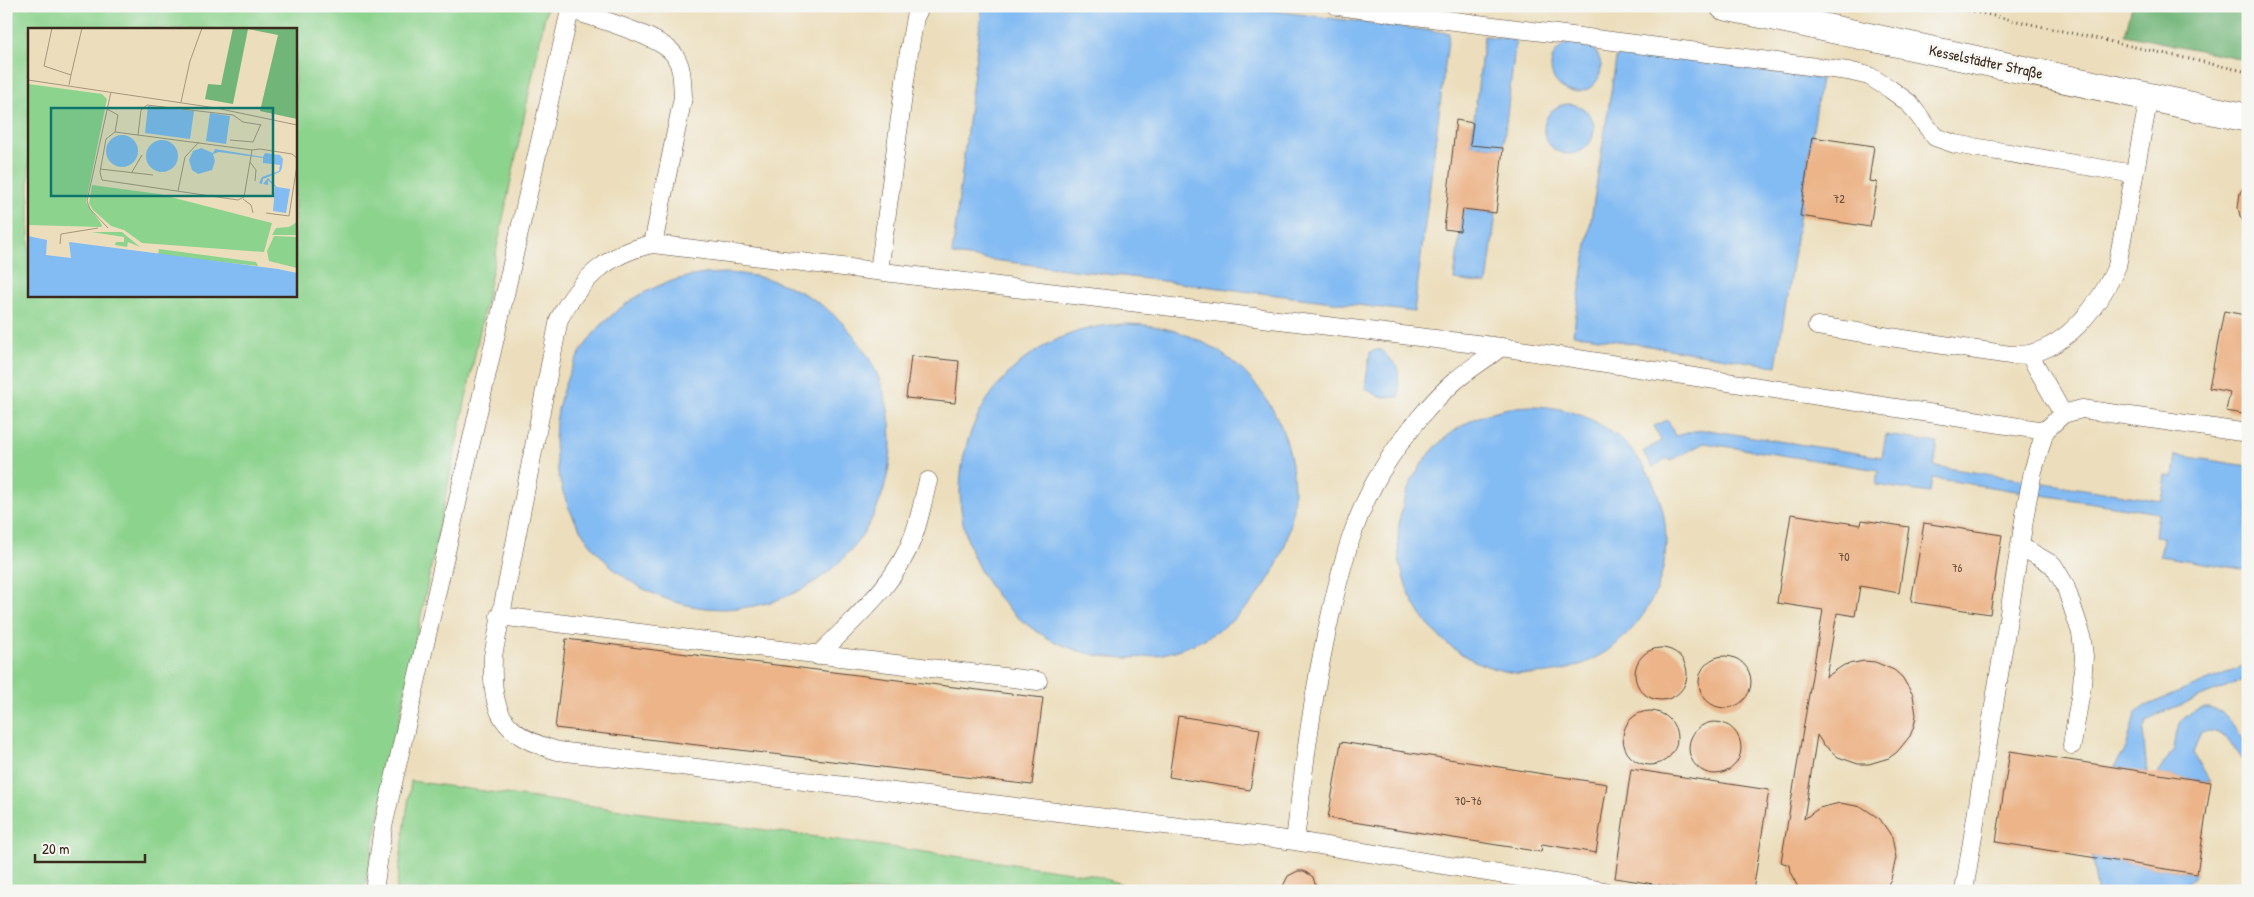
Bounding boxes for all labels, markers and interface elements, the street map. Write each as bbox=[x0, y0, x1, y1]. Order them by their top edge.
inset map bbox=[28, 28, 296, 296]
street label: Kesselstädter Straße bbox=[1927, 39, 2045, 84]
house number: 72 bbox=[1833, 190, 1845, 207]
house number: 70 bbox=[1838, 548, 1850, 565]
house number: 76 bbox=[1952, 559, 1963, 576]
house number: 70-76 bbox=[1455, 792, 1482, 809]
scale bar bbox=[35, 832, 145, 864]
text: 20 m bbox=[42, 838, 69, 859]

